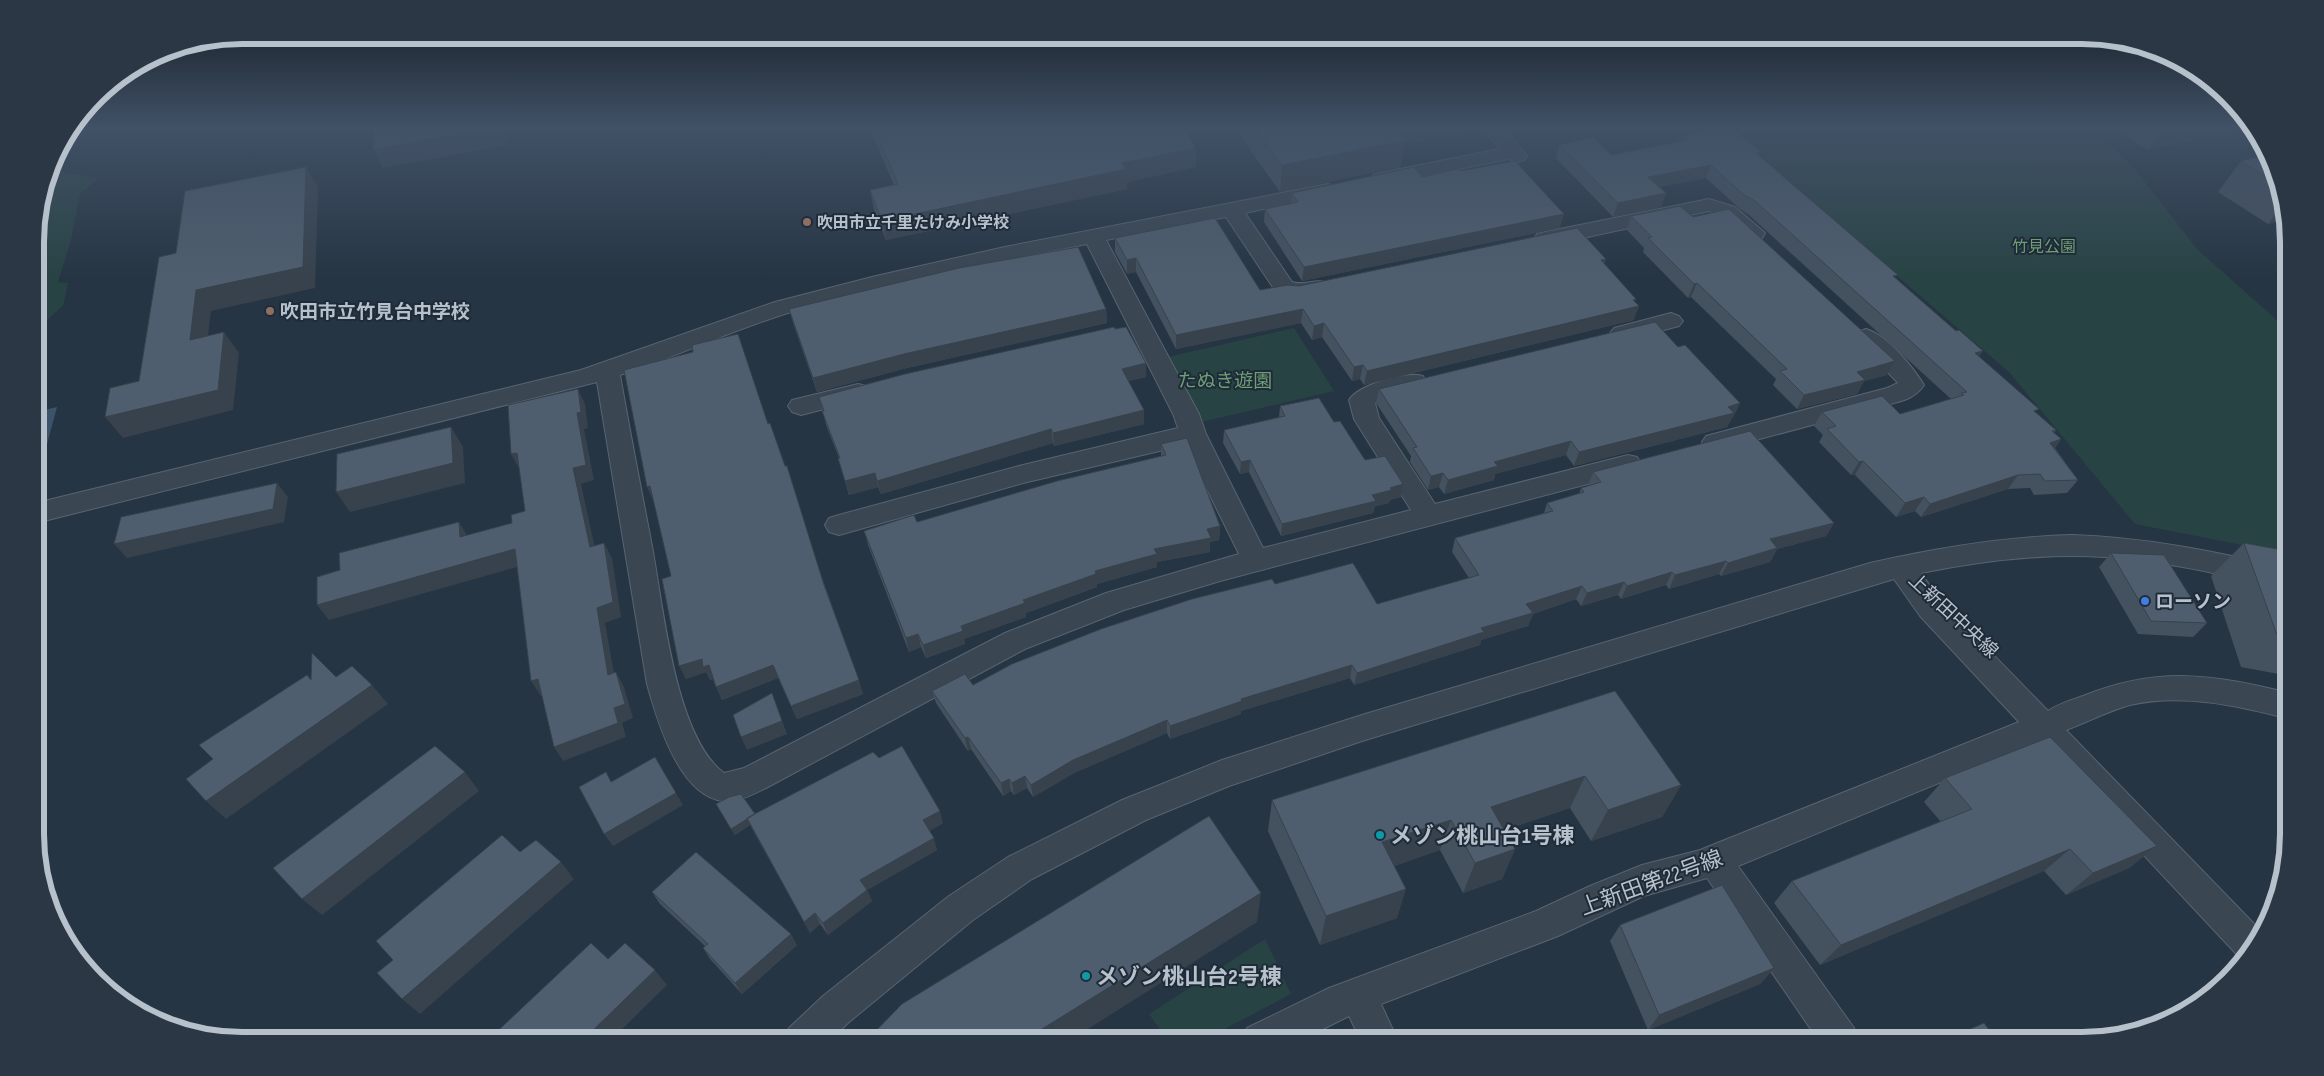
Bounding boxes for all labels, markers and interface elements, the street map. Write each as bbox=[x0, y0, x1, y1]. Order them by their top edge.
place label: 吹田市立千里たけみ小学校 bbox=[817, 214, 1009, 233]
marker: 吹田市立千里たけみ小学校 bbox=[801, 216, 813, 228]
park label: 竹見公園 bbox=[2012, 238, 2076, 257]
place label: 吹田市立竹見台中学校 bbox=[280, 301, 470, 324]
marker: 吹田市立竹見台中学校 bbox=[264, 305, 276, 317]
park label: たぬき遊園 bbox=[1178, 370, 1272, 393]
street label: 上新田中央線 bbox=[1903, 569, 2003, 663]
place label: ローソン bbox=[2155, 591, 2231, 614]
marker: ローソン bbox=[2139, 595, 2151, 607]
place label: メゾン桃山台1号棟 bbox=[1390, 823, 1575, 850]
marker: メゾン桃山台1号棟 bbox=[1374, 829, 1386, 841]
street label: 上新田第22号線 bbox=[1576, 845, 1727, 922]
place label: メゾン桃山台2号棟 bbox=[1096, 964, 1282, 991]
marker: メゾン桃山台2号棟 bbox=[1080, 970, 1092, 982]

